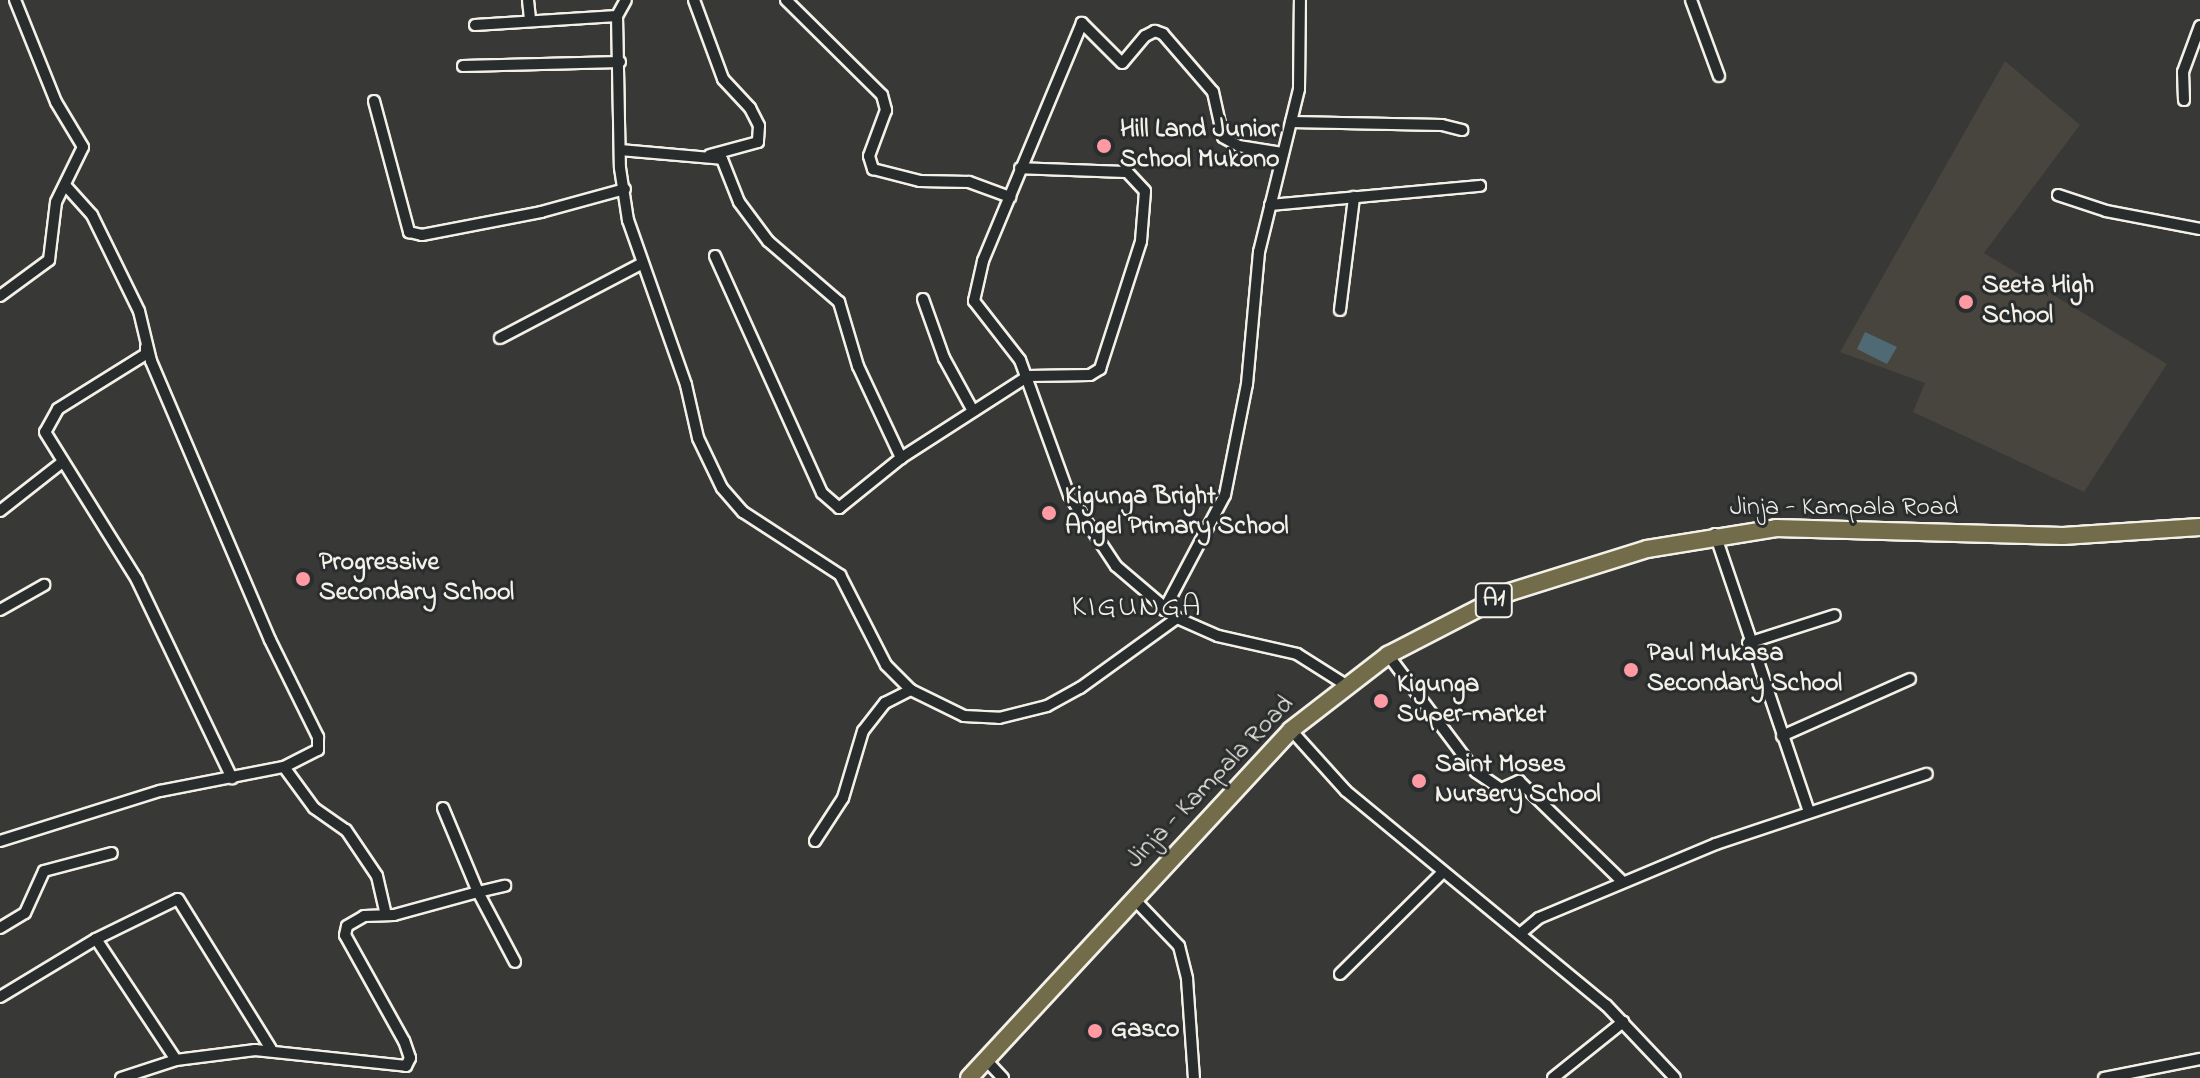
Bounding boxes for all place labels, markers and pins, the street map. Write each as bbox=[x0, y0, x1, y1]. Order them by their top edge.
place label: Hill Land Junior School Mukono bbox=[1120, 115, 1280, 176]
marker: Hill Land Junior School Mukono bbox=[1095, 137, 1113, 155]
place label: Seeta High School bbox=[1982, 271, 2094, 332]
marker: Seeta High School bbox=[1957, 293, 1975, 311]
place label: Kigunga Bright Angel Primary School bbox=[1065, 482, 1289, 544]
marker: Kigunga Bright Angel Primary School bbox=[1040, 504, 1058, 522]
place label: Progressive Secondary School bbox=[319, 548, 514, 610]
marker: Progressive Secondary School bbox=[294, 570, 312, 588]
place label: Paul Mukasa Secondary School bbox=[1647, 639, 1842, 700]
marker: Paul Mukasa Secondary School bbox=[1622, 661, 1640, 679]
place label: Kigunga Super-market bbox=[1397, 670, 1546, 732]
marker: Kigunga Super-market bbox=[1372, 692, 1390, 710]
place label: Saint Moses Nursery School bbox=[1435, 750, 1601, 812]
marker: Saint Moses Nursery School bbox=[1410, 772, 1428, 790]
place label: Gasco bbox=[1111, 1015, 1180, 1047]
marker: Gasco bbox=[1086, 1022, 1104, 1040]

